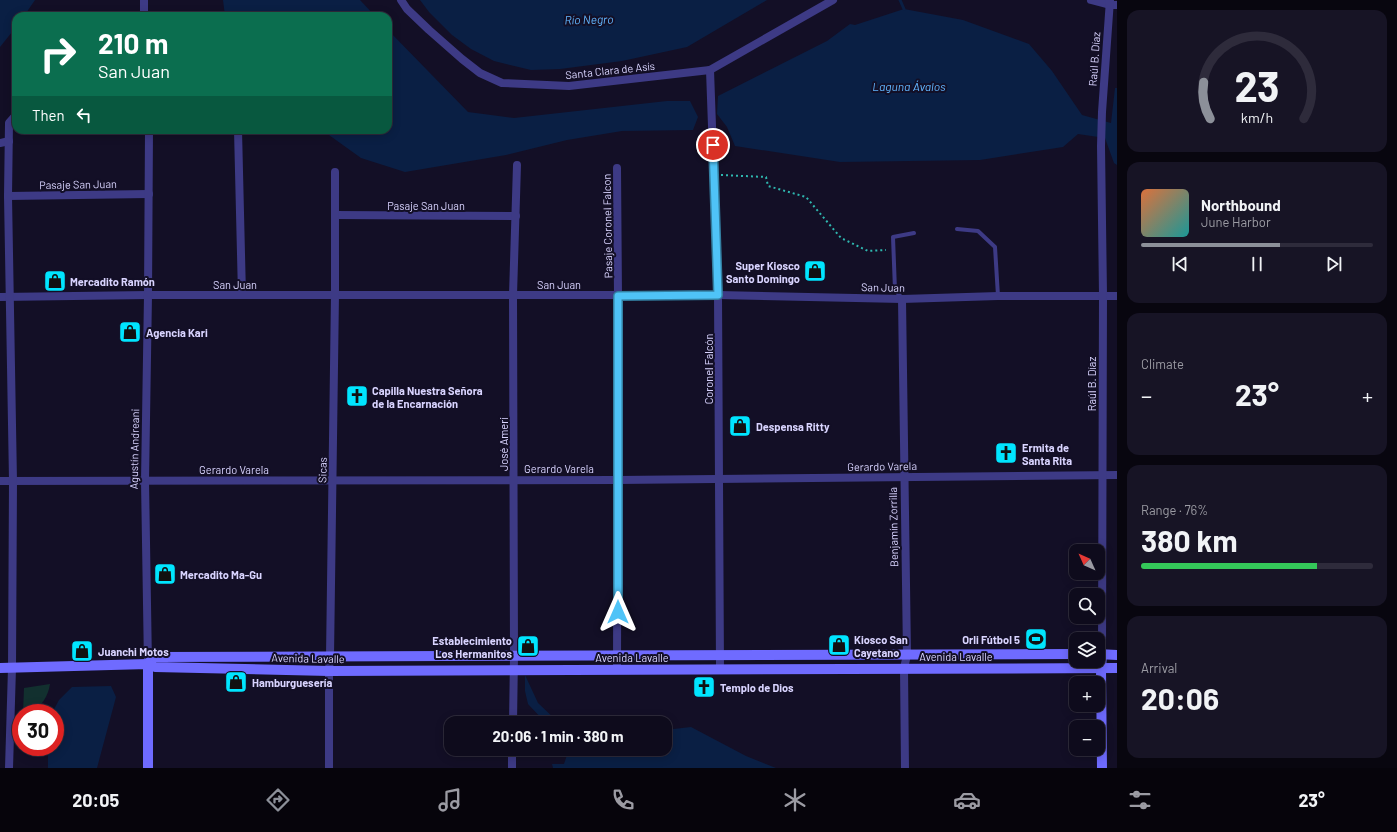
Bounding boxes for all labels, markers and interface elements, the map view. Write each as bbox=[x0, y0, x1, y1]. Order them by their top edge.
water label: Río Negro bbox=[564, 12, 614, 26]
text: 210 m bbox=[98, 26, 168, 60]
icon: right bbox=[32, 28, 84, 80]
street label: Raúl B. Díaz bbox=[1086, 31, 1102, 87]
street label: Santa Clara de Asís bbox=[565, 59, 655, 81]
text: San Juan bbox=[98, 60, 170, 82]
text: 23 bbox=[1234, 60, 1280, 110]
water label: Laguna Ávalos bbox=[872, 79, 946, 93]
icon: left bbox=[73, 104, 95, 126]
text: Then bbox=[32, 106, 65, 124]
text: km/h bbox=[1241, 108, 1273, 125]
pin bbox=[696, 128, 730, 162]
icon: arrive bbox=[702, 134, 724, 156]
street label: Pasaje Coronel Falcon bbox=[600, 174, 614, 278]
street label: Pasaje San Juan bbox=[39, 177, 117, 191]
text: Northbound bbox=[1201, 196, 1281, 214]
street label: Pasaje San Juan bbox=[387, 199, 465, 212]
text: June Harbor bbox=[1201, 214, 1271, 230]
icon: previous bbox=[1169, 253, 1191, 275]
icon: pause bbox=[1246, 253, 1268, 275]
icon: next bbox=[1323, 253, 1345, 275]
shop icon: Super Kiosco Santo Domingo bbox=[802, 258, 828, 284]
place label: Super Kiosco Santo Domingo bbox=[726, 259, 800, 285]
shop icon: Mercadito Ramón bbox=[42, 268, 68, 294]
place label: Mercadito Ramón bbox=[70, 275, 155, 288]
street label: San Juan bbox=[213, 278, 257, 291]
street label: San Juan bbox=[537, 278, 581, 291]
street label: San Juan bbox=[861, 280, 905, 294]
shop icon: Agencia Kari bbox=[117, 319, 143, 345]
place label: Agencia Kari bbox=[146, 326, 208, 339]
street label: Coronel Falcón bbox=[702, 334, 715, 404]
text: Climate bbox=[1141, 356, 1184, 372]
street label: Raúl B. Díaz bbox=[1085, 357, 1098, 411]
text: 23° bbox=[1235, 376, 1279, 412]
text: − bbox=[1141, 382, 1152, 408]
text: + bbox=[1362, 382, 1373, 408]
church icon: Capilla Nuestra Señora de la Encarnación bbox=[344, 383, 370, 409]
place label: Capilla Nuestra Señora de la Encarnación bbox=[372, 384, 483, 410]
street label: Agustín Andreani bbox=[127, 408, 141, 489]
shop icon: Despensa Ritty bbox=[727, 413, 753, 439]
street label: José Ameri bbox=[497, 417, 510, 471]
place label: Despensa Ritty bbox=[756, 420, 830, 433]
church icon: Ermita de Santa Rita bbox=[993, 440, 1019, 466]
place label: Ermita de Santa Rita bbox=[1022, 441, 1072, 467]
street label: Sicas bbox=[315, 457, 329, 483]
street label: Gerardo Varela bbox=[847, 459, 917, 473]
street label: Gerardo Varela bbox=[524, 462, 594, 475]
street label: Gerardo Varela bbox=[199, 463, 269, 476]
street label: Benjamín Zorrilla bbox=[886, 487, 900, 567]
text: Range · 76% bbox=[1141, 502, 1208, 518]
text: 380 km bbox=[1141, 522, 1238, 558]
north arrow bbox=[1069, 544, 1105, 580]
map controls bbox=[1069, 544, 1105, 756]
shop icon: Mercadito Ma-Gu bbox=[152, 561, 178, 587]
place label: Mercadito Ma-Gu bbox=[180, 568, 262, 581]
button: search bbox=[1069, 588, 1105, 624]
position arrow bbox=[597, 591, 639, 633]
sports icon: Orli Fútbol 5 bbox=[1023, 626, 1049, 652]
shop icon: Kiosco San Cayetano bbox=[826, 632, 852, 658]
button: layers bbox=[1069, 632, 1105, 668]
shop icon: Establecimiento Los Hermanitos bbox=[515, 633, 541, 659]
place label: Kiosco San Cayetano bbox=[854, 633, 908, 659]
place label: Orli Fútbol 5 bbox=[962, 633, 1020, 646]
place label: Establecimiento Los Hermanitos bbox=[432, 634, 512, 660]
shop icon: Juanchi Motos bbox=[69, 638, 95, 664]
place label: Juanchi Motos bbox=[98, 645, 169, 658]
street label: Avenida Lavalle bbox=[919, 650, 993, 663]
street label: Avenida Lavalle bbox=[271, 651, 345, 665]
street label: Avenida Lavalle bbox=[595, 651, 669, 664]
text: Arrival bbox=[1141, 660, 1177, 676]
shop icon: Hamburguesería bbox=[223, 669, 249, 695]
church icon: Templo de Dios bbox=[691, 674, 717, 700]
place label: Hamburguesería bbox=[252, 676, 332, 689]
button: + bbox=[1069, 676, 1105, 712]
text: 20:06 bbox=[1141, 680, 1219, 716]
place label: Templo de Dios bbox=[720, 681, 794, 694]
speed limit sign: 30 bbox=[12, 704, 64, 756]
button: − bbox=[1069, 720, 1105, 756]
text: 20:06 · 1 min · 380 m bbox=[492, 727, 624, 745]
icon: directions bbox=[264, 786, 292, 814]
icon: music bbox=[436, 786, 464, 814]
icon: phone bbox=[609, 786, 637, 814]
icon: climate bbox=[781, 786, 809, 814]
icon: car bbox=[953, 786, 981, 814]
icon: filters bbox=[1126, 786, 1154, 814]
text: 20:05 bbox=[72, 789, 119, 811]
text: 23° bbox=[1298, 789, 1325, 811]

